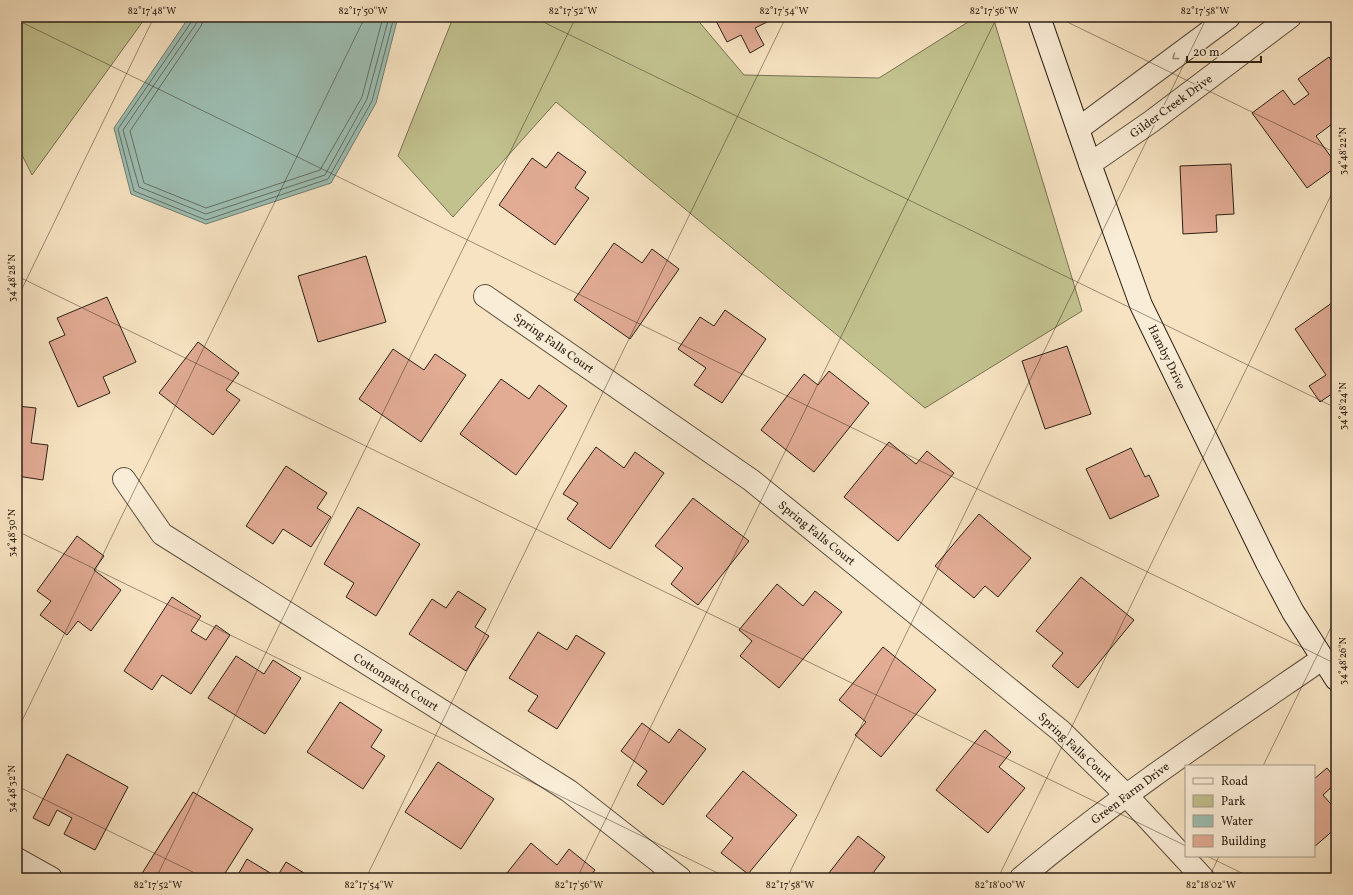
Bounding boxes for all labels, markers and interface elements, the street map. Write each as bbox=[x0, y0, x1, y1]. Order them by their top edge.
text: 82°17'48"W bbox=[128, 4, 176, 18]
text: 82°17'50"W bbox=[338, 4, 388, 18]
text: 82°17'52"W bbox=[549, 4, 597, 18]
text: 82°17'54"W bbox=[759, 4, 809, 18]
text: 82°17'56"W bbox=[970, 4, 1018, 18]
text: 82°17'58"W bbox=[1181, 4, 1229, 18]
scale bar bbox=[1187, 38, 1261, 64]
text: 20 m bbox=[1193, 45, 1220, 61]
one-way arrow bbox=[1172, 52, 1179, 60]
street label: Gilder Creek Drive bbox=[1127, 71, 1216, 142]
text: 34°48'22"N bbox=[1336, 126, 1350, 175]
text: 34°48'28"N bbox=[5, 254, 19, 302]
street label: Spring Falls Court bbox=[510, 310, 597, 378]
street label: Hamby Drive bbox=[1144, 323, 1189, 393]
text: 34°48'24"N bbox=[1336, 381, 1350, 430]
street label: Spring Falls Court bbox=[774, 498, 858, 570]
text: 34°48'30"N bbox=[5, 508, 19, 557]
text: 34°48'26"N bbox=[1336, 637, 1350, 685]
street label: Cottonpatch Court bbox=[350, 650, 441, 715]
street label: Spring Falls Court bbox=[1034, 710, 1114, 786]
street label: Green Farm Drive bbox=[1088, 759, 1173, 829]
text: 34°48'32"N bbox=[5, 765, 19, 813]
legend bbox=[1185, 765, 1315, 857]
text: Road bbox=[1221, 774, 1248, 790]
text: Park bbox=[1221, 794, 1246, 810]
text: Water bbox=[1221, 814, 1253, 830]
text: Building bbox=[1221, 834, 1266, 850]
text: 82°17'52"W bbox=[134, 878, 182, 892]
text: 82°17'54"W bbox=[344, 878, 394, 892]
text: 82°17'56"W bbox=[555, 878, 603, 892]
text: 82°17'58"W bbox=[766, 878, 814, 892]
text: 82°18'00"W bbox=[975, 878, 1025, 892]
text: 82°18'02"W bbox=[1186, 878, 1236, 892]

